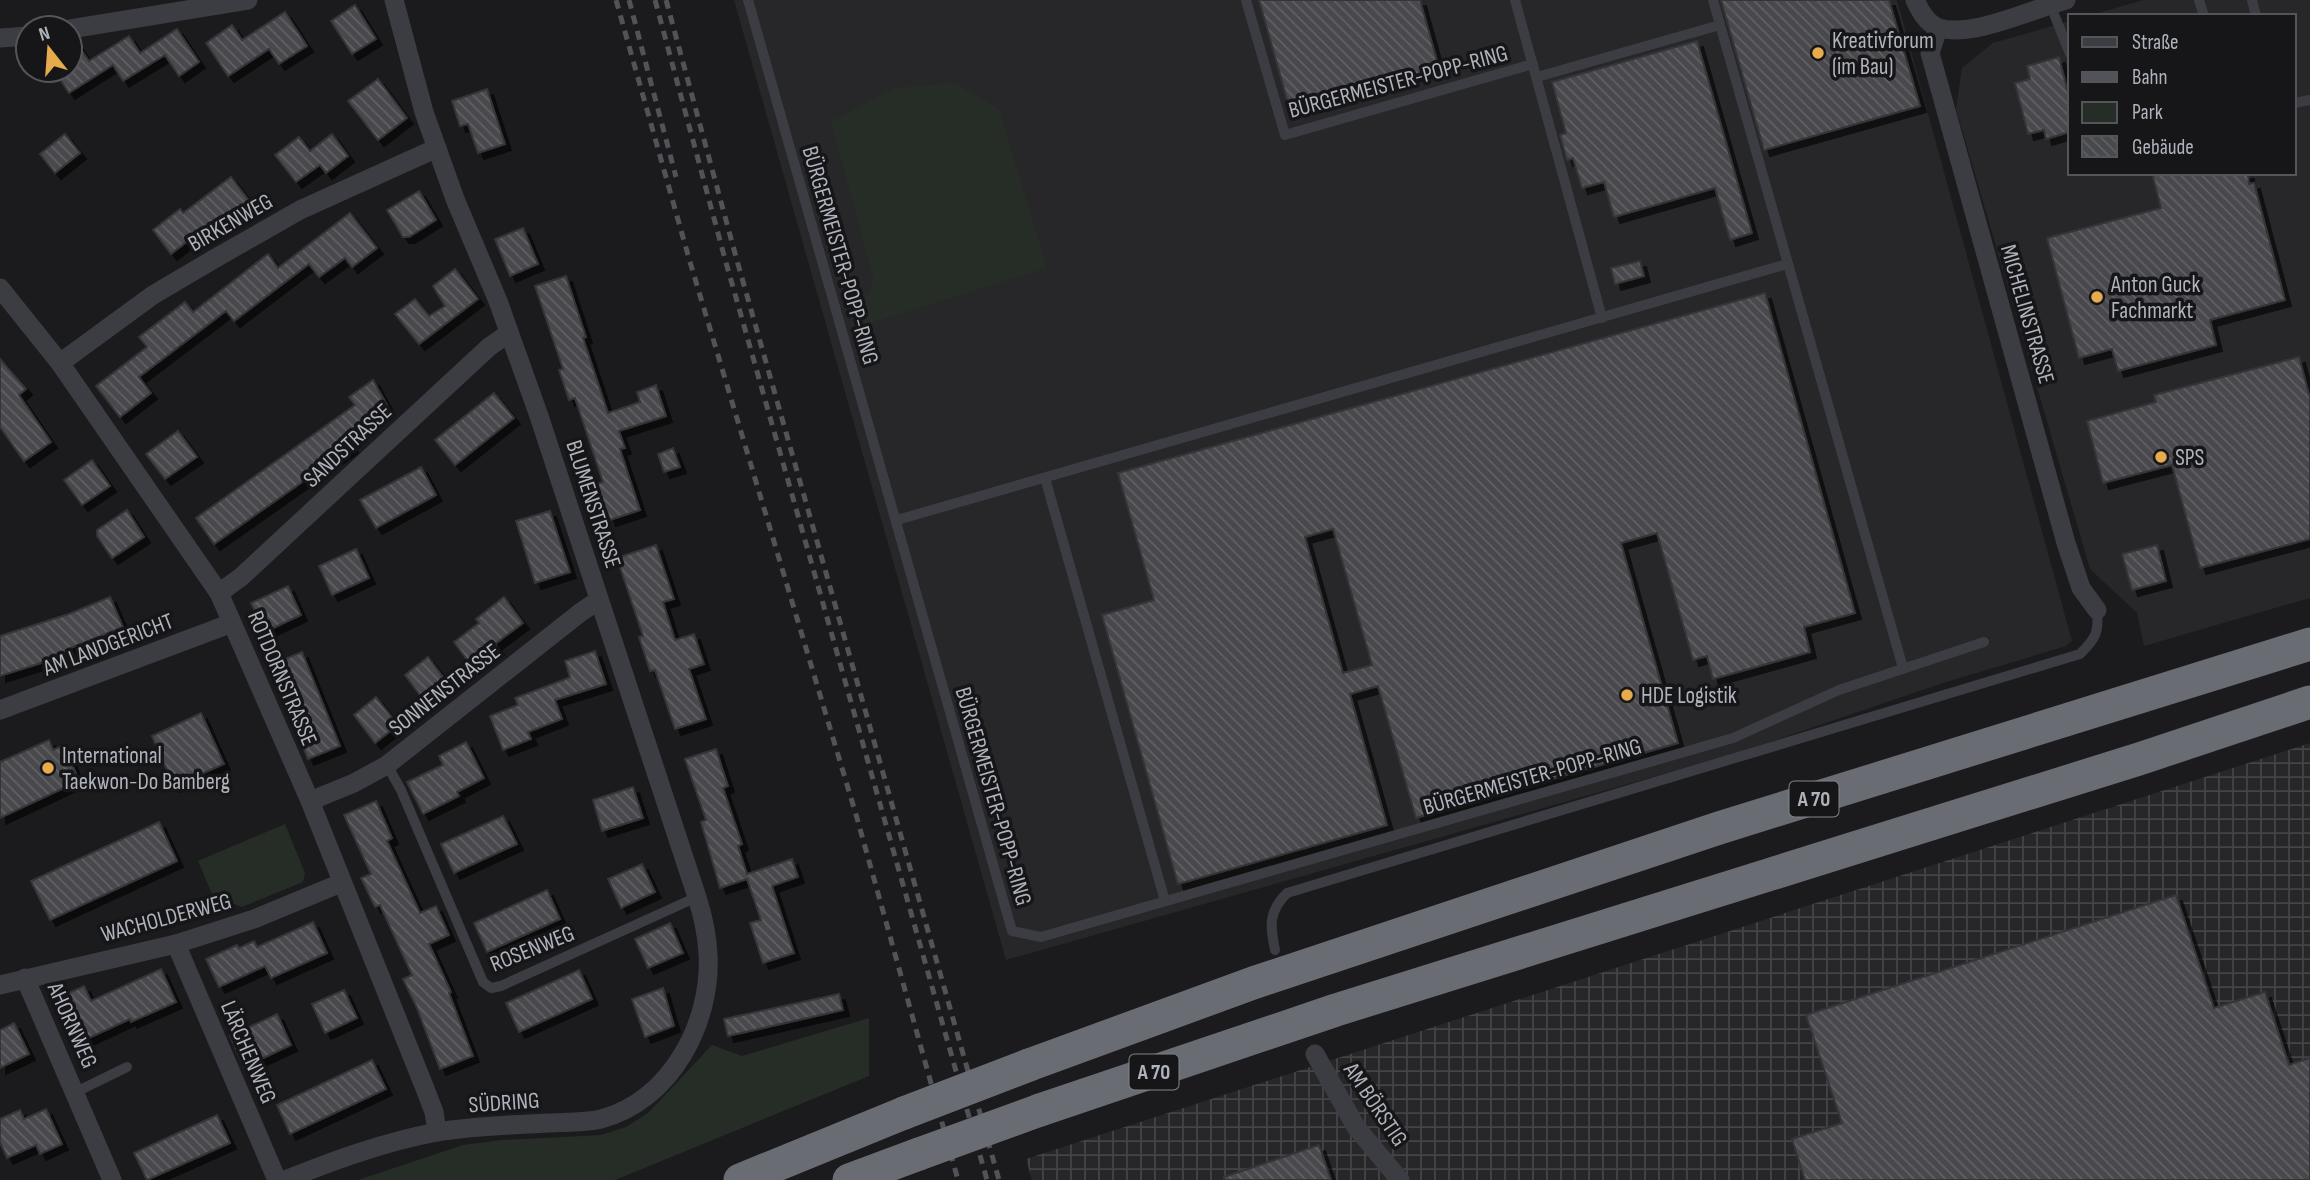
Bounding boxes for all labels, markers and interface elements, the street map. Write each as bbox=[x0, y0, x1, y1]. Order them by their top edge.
north arrow bbox=[14, 14, 84, 84]
legend bbox=[2068, 14, 2296, 175]
text: N bbox=[36, 22, 53, 47]
place label: Kreativforum (im Bau) bbox=[1832, 27, 1934, 81]
text: Straße bbox=[2132, 30, 2178, 55]
street label: BÜRGERMEISTER-POPP-RING bbox=[1286, 39, 1511, 125]
marker: Kreativforum (im Bau) bbox=[1810, 45, 1826, 61]
text: Bahn bbox=[2132, 65, 2167, 90]
text: Park bbox=[2132, 100, 2163, 125]
text: Gebäude bbox=[2132, 135, 2194, 160]
street label: BÜRGERMEISTER-POPP-RING bbox=[795, 143, 885, 368]
street label: BIRKENWEG bbox=[183, 188, 278, 258]
street label: MICHELINSTRASSE bbox=[1994, 241, 2060, 387]
place label: Anton Guck Fachmarkt bbox=[2110, 271, 2201, 325]
marker: Anton Guck Fachmarkt bbox=[2089, 289, 2105, 305]
street label: SANDSTRASSE bbox=[298, 398, 398, 494]
street label: BLUMENSTRASSE bbox=[559, 437, 627, 572]
place label: SPS bbox=[2175, 444, 2204, 472]
marker: SPS bbox=[2153, 449, 2169, 465]
street label: AM LANDGERICHT bbox=[38, 607, 177, 683]
street label: ROTDORNSTRASSE bbox=[241, 607, 323, 750]
street label: SONNENSTRASSE bbox=[383, 638, 506, 742]
place label: HDE Logistik bbox=[1641, 682, 1737, 710]
street label: BÜRGERMEISTER-POPP-RING bbox=[948, 684, 1038, 909]
marker: HDE Logistik bbox=[1619, 687, 1635, 703]
street label: BÜRGERMEISTER-POPP-RING bbox=[1420, 732, 1645, 822]
place label: International Taekwon-Do Bamberg bbox=[62, 742, 230, 796]
marker: International Taekwon-Do Bamberg bbox=[40, 760, 56, 776]
road number: A 70 bbox=[1790, 782, 1839, 816]
street label: WACHOLDERWEG bbox=[98, 887, 234, 949]
street label: ROSENWEG bbox=[486, 919, 579, 978]
street label: AHORNWEG bbox=[40, 977, 103, 1073]
street label: LÄRCHENWEG bbox=[214, 997, 282, 1108]
road number: A 70 bbox=[1130, 1054, 1178, 1090]
street label: AM BÖRSTIG bbox=[1337, 1057, 1413, 1152]
street label: SÜDRING bbox=[468, 1087, 540, 1119]

